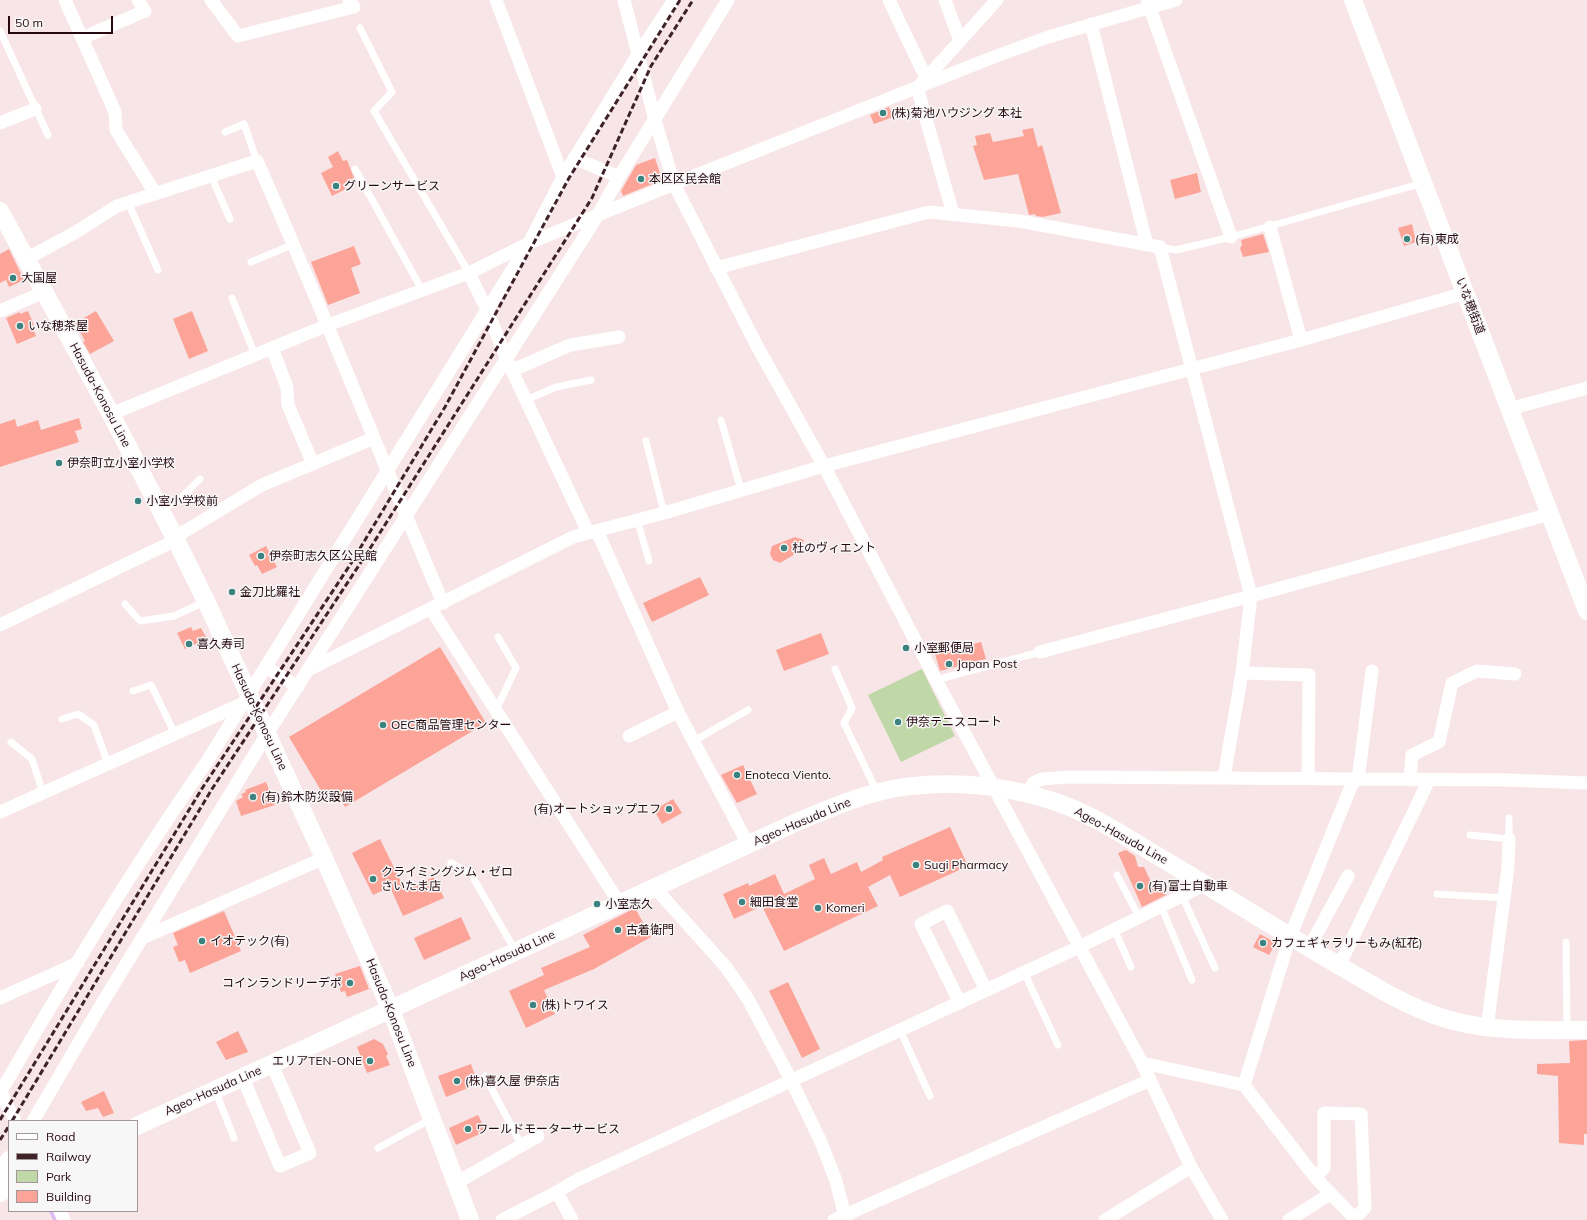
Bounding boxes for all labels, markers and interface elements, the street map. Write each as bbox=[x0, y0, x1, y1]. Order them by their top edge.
scale bar bbox=[10, 8, 115, 34]
text: 50 m bbox=[15, 15, 43, 30]
place label: (株)菊池ハウジング 本社 bbox=[891, 106, 1022, 120]
marker: (株)菊池ハウジング 本社 bbox=[878, 108, 888, 118]
place label: 本区区民会館 bbox=[649, 172, 721, 186]
marker: 本区区民会館 bbox=[636, 174, 646, 184]
place label: グリーンサービス bbox=[344, 179, 440, 193]
marker: グリーンサービス bbox=[331, 181, 341, 191]
place label: (有)東成 bbox=[1415, 232, 1459, 246]
marker: (有)東成 bbox=[1402, 234, 1412, 244]
place label: 大国屋 bbox=[21, 271, 57, 285]
marker: 大国屋 bbox=[8, 273, 18, 283]
street label: いな穂街道 bbox=[1453, 275, 1487, 337]
place label: いな穂茶屋 bbox=[28, 319, 88, 333]
marker: いな穂茶屋 bbox=[15, 321, 25, 331]
street label: Hasuda-Konosu Line bbox=[66, 340, 134, 450]
place label: 伊奈町立小室小学校 bbox=[67, 456, 175, 470]
marker: 伊奈町立小室小学校 bbox=[54, 458, 64, 468]
place label: 小室小学校前 bbox=[146, 494, 218, 508]
marker: 小室小学校前 bbox=[133, 496, 143, 506]
place label: 杜のヴィエント bbox=[792, 541, 876, 555]
marker: 杜のヴィエント bbox=[779, 543, 789, 553]
place label: 伊奈町志久区公民館 bbox=[269, 549, 377, 563]
marker: 伊奈町志久区公民館 bbox=[256, 551, 266, 561]
place label: 金刀比羅社 bbox=[240, 585, 300, 599]
marker: 金刀比羅社 bbox=[227, 587, 237, 597]
place label: 喜久寿司 bbox=[197, 637, 245, 651]
marker: 喜久寿司 bbox=[184, 639, 194, 649]
place label: 小室郵便局 bbox=[914, 641, 974, 655]
marker: 小室郵便局 bbox=[901, 643, 911, 653]
place label: Japan Post bbox=[957, 657, 1017, 671]
marker: Japan Post bbox=[944, 659, 954, 669]
street label: Hasuda-Konosu Line bbox=[228, 661, 290, 773]
place label: 伊奈テニスコート bbox=[906, 715, 1002, 729]
marker: 伊奈テニスコート bbox=[893, 717, 903, 727]
place label: OEC商品管理センター bbox=[391, 718, 511, 732]
marker: OEC商品管理センター bbox=[378, 720, 388, 730]
place label: Enoteca Viento. bbox=[745, 768, 831, 782]
marker: Enoteca Viento. bbox=[732, 770, 742, 780]
place label: (有)鈴木防災設備 bbox=[261, 790, 353, 804]
marker: (有)鈴木防災設備 bbox=[248, 792, 258, 802]
street label: Ageo-Hasuda Line bbox=[751, 795, 853, 849]
place label: (有)オートショップエフ bbox=[533, 802, 661, 816]
marker: (有)オートショップエフ bbox=[664, 804, 674, 814]
street label: Ageo-Hasuda Line bbox=[1072, 804, 1170, 868]
place label: Sugi Pharmacy bbox=[924, 858, 1008, 872]
marker: Sugi Pharmacy bbox=[911, 860, 921, 870]
place label: クライミングジム・ゼロ さいたま店 bbox=[381, 865, 513, 893]
marker: クライミングジム・ゼロ さいたま店 bbox=[368, 874, 378, 884]
place label: (有)富士自動車 bbox=[1148, 879, 1228, 893]
marker: (有)富士自動車 bbox=[1135, 881, 1145, 891]
place label: 細田食堂 bbox=[750, 895, 798, 909]
place label: 小室志久 bbox=[605, 897, 653, 911]
marker: 細田食堂 bbox=[737, 897, 747, 907]
marker: 小室志久 bbox=[592, 899, 602, 909]
place label: Komeri bbox=[826, 901, 865, 915]
marker: Komeri bbox=[813, 903, 823, 913]
place label: 古着衛門 bbox=[626, 923, 674, 937]
marker: 古着衛門 bbox=[613, 925, 623, 935]
street label: Ageo-Hasuda Line bbox=[457, 927, 557, 985]
place label: イオテック(有) bbox=[210, 934, 290, 948]
marker: イオテック(有) bbox=[197, 936, 207, 946]
place label: カフェギャラリーもみ(紅花) bbox=[1271, 936, 1423, 950]
marker: カフェギャラリーもみ(紅花) bbox=[1258, 938, 1268, 948]
street label: Hasuda-Konosu Line bbox=[363, 957, 419, 1069]
place label: コインランドリーデポ bbox=[222, 976, 342, 990]
marker: コインランドリーデポ bbox=[345, 978, 355, 988]
place label: (株)トワイス bbox=[541, 998, 609, 1012]
marker: (株)トワイス bbox=[528, 1000, 538, 1010]
place label: エリアTEN-ONE bbox=[272, 1054, 362, 1068]
marker: エリアTEN-ONE bbox=[365, 1056, 375, 1066]
street label: Ageo-Hasuda Line bbox=[162, 1063, 264, 1119]
place label: (株)喜久屋 伊奈店 bbox=[465, 1074, 560, 1088]
marker: (株)喜久屋 伊奈店 bbox=[452, 1076, 462, 1086]
legend bbox=[8, 1120, 138, 1212]
place label: ワールドモーターサービス bbox=[476, 1122, 620, 1136]
marker: ワールドモーターサービス bbox=[463, 1124, 473, 1134]
text: Road bbox=[46, 1129, 75, 1144]
text: Railway bbox=[46, 1149, 91, 1164]
text: Park bbox=[46, 1169, 71, 1184]
text: Building bbox=[46, 1189, 91, 1204]

